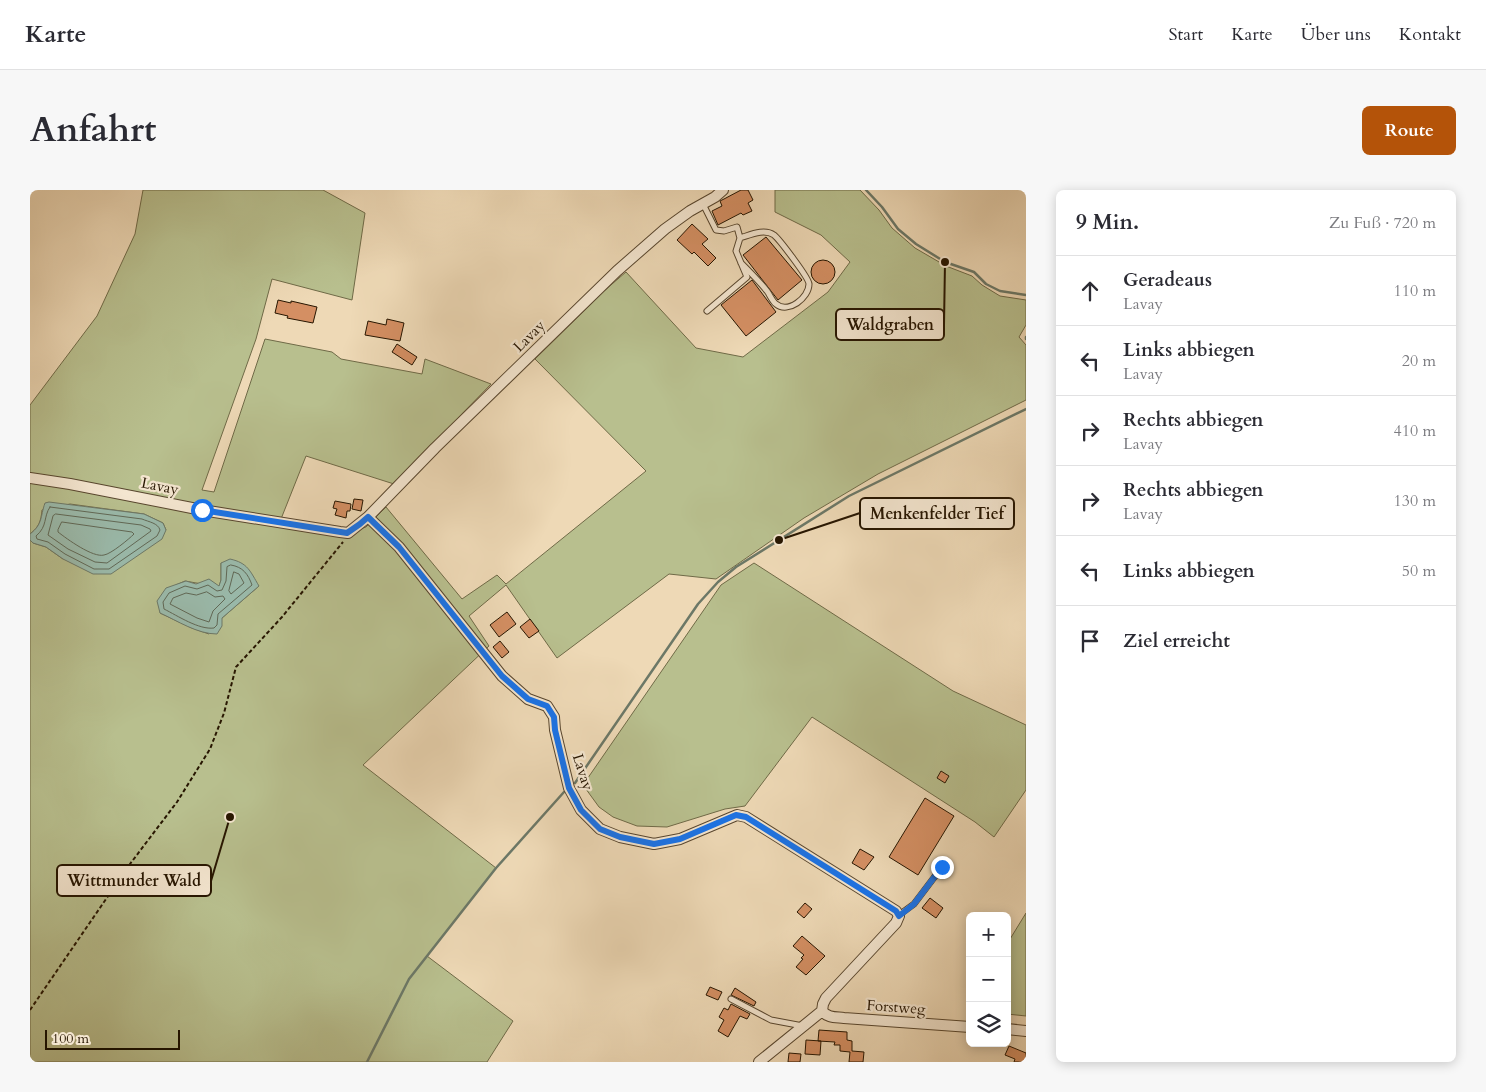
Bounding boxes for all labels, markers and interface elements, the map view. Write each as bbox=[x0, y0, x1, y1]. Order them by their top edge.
text: Karte bbox=[25, 18, 86, 51]
text: Start bbox=[1168, 22, 1203, 47]
text: Karte bbox=[1231, 22, 1273, 47]
text: Über uns bbox=[1301, 22, 1371, 47]
text: Kontakt bbox=[1399, 22, 1461, 47]
text: Anfahrt bbox=[30, 106, 156, 154]
button: Route bbox=[1362, 106, 1456, 155]
text: 9 Min. bbox=[1076, 208, 1139, 237]
text: Zu Fuß · 720 m bbox=[1329, 212, 1436, 234]
text: Geradeaus bbox=[1123, 267, 1212, 293]
icon: ahead bbox=[1076, 277, 1104, 305]
text: 110 m bbox=[1394, 280, 1436, 302]
text: Lavay bbox=[1123, 293, 1163, 315]
callout: Waldgraben bbox=[836, 309, 944, 340]
text: Waldgraben bbox=[845, 314, 935, 336]
street label: Lavay bbox=[509, 316, 549, 356]
text: Links abbiegen bbox=[1123, 337, 1255, 363]
icon: left bbox=[1076, 347, 1104, 375]
text: 20 m bbox=[1402, 350, 1436, 372]
text: Lavay bbox=[1123, 363, 1163, 385]
text: Rechts abbiegen bbox=[1123, 407, 1264, 433]
icon: right bbox=[1076, 417, 1104, 445]
text: 410 m bbox=[1394, 420, 1436, 442]
text: Lavay bbox=[1123, 433, 1163, 455]
street label: Lavay bbox=[140, 473, 180, 499]
text: Rechts abbiegen bbox=[1123, 477, 1264, 503]
icon: right bbox=[1076, 487, 1104, 515]
text: 130 m bbox=[1394, 490, 1436, 512]
callout: Menkenfelder Tief bbox=[860, 498, 1014, 529]
route start bbox=[191, 499, 214, 522]
text: Menkenfelder Tief bbox=[870, 503, 1007, 525]
text: Lavay bbox=[1123, 503, 1163, 525]
icon: left bbox=[1076, 557, 1104, 585]
text: Links abbiegen bbox=[1123, 558, 1255, 584]
text: 50 m bbox=[1402, 560, 1436, 582]
icon: arrive bbox=[1076, 627, 1104, 655]
text: Ziel erreicht bbox=[1123, 628, 1230, 654]
street label: Lavay bbox=[568, 751, 598, 793]
route end bbox=[931, 856, 954, 879]
callout: Wittmunder Wald bbox=[57, 865, 211, 896]
text: Wittmunder Wald bbox=[66, 870, 201, 892]
map controls bbox=[966, 912, 1011, 1047]
button: + bbox=[966, 912, 1011, 957]
button: − bbox=[966, 957, 1011, 1002]
street label: Forstweg bbox=[866, 995, 927, 1019]
button: layers bbox=[966, 1002, 1011, 1047]
scale bar bbox=[45, 1027, 180, 1050]
text: 100 m bbox=[52, 1029, 89, 1048]

